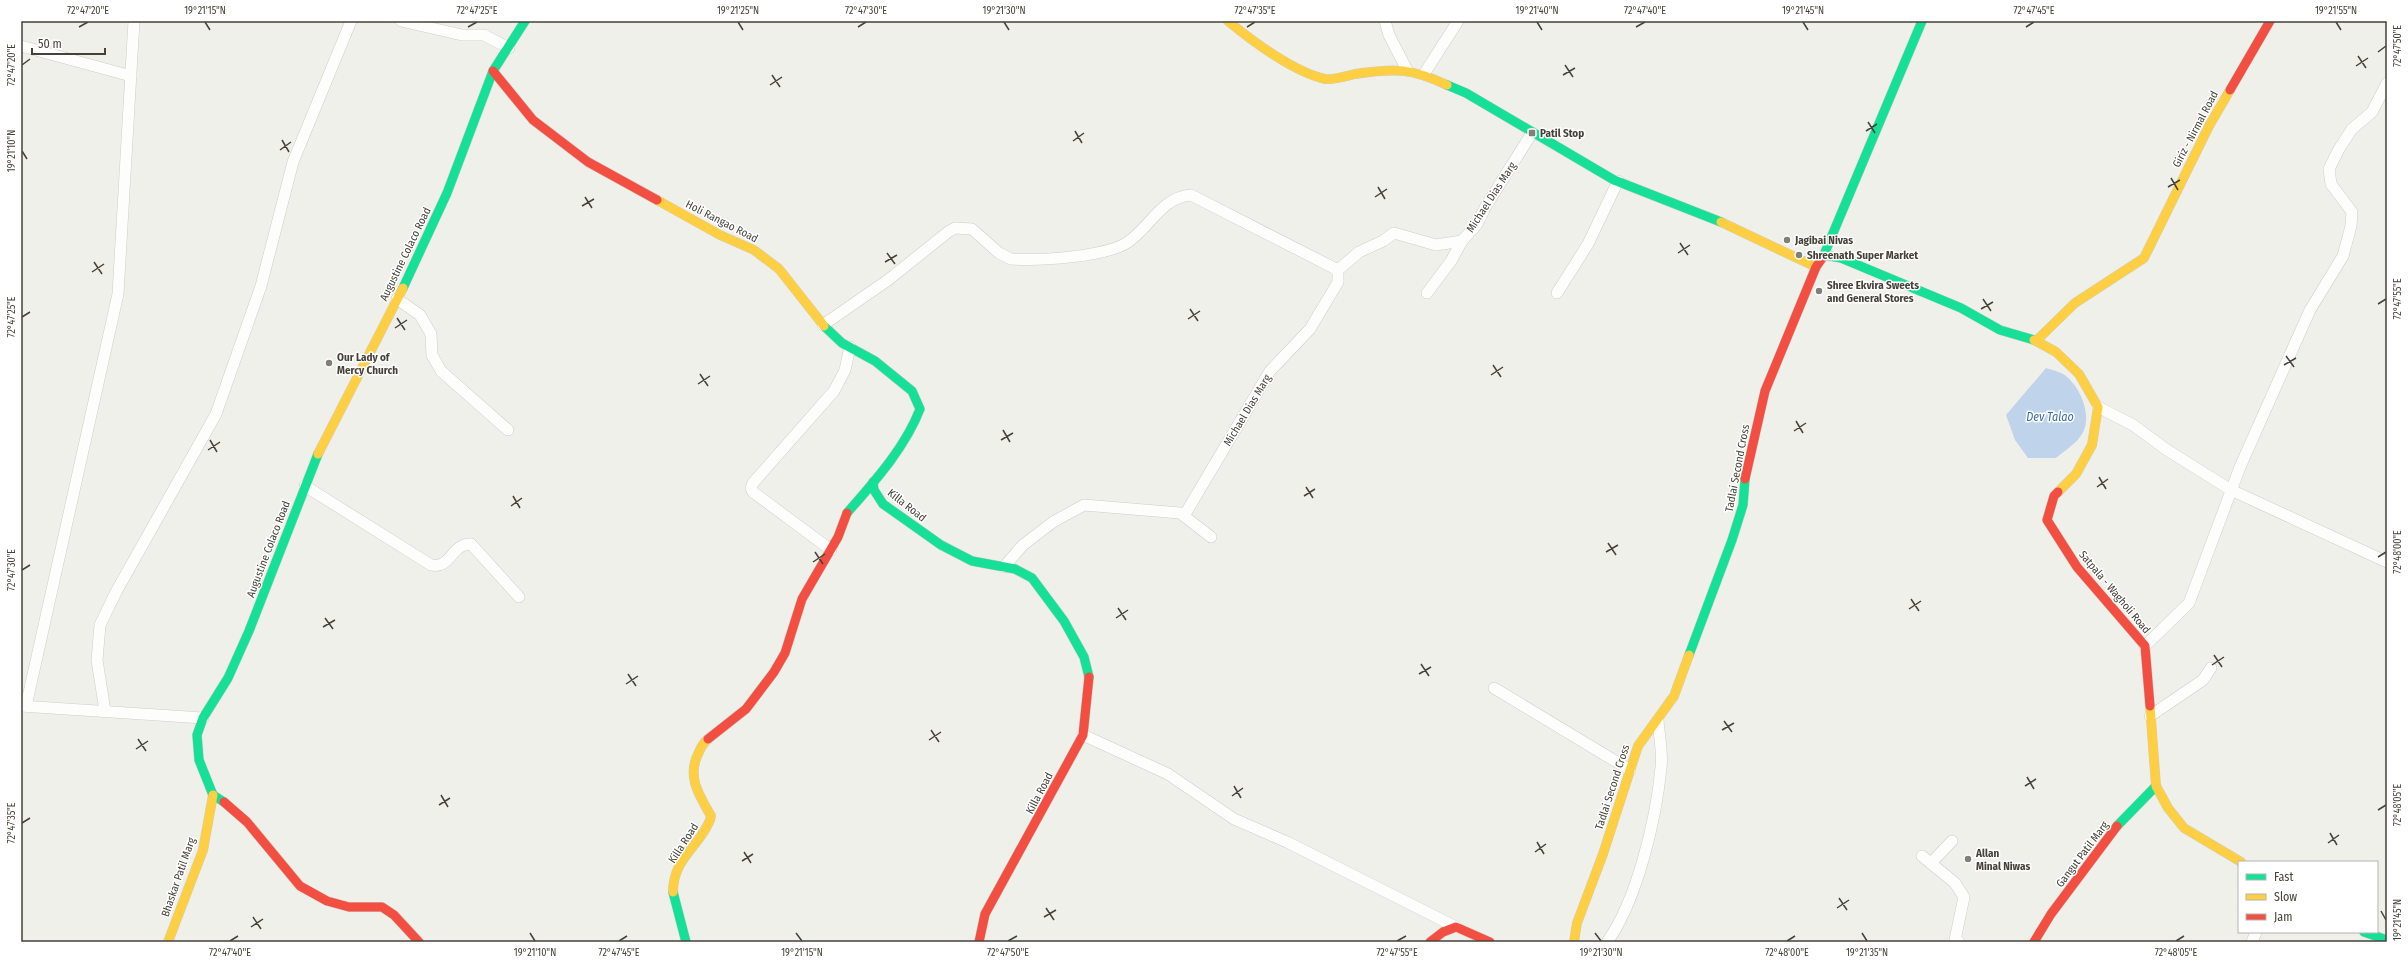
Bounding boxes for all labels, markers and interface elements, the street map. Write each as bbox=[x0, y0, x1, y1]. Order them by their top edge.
text: 72°47'20"E bbox=[67, 5, 109, 17]
text: 19°21'15"N bbox=[184, 5, 226, 17]
text: 72°47'25"E bbox=[456, 5, 498, 17]
text: 19°21'25"N bbox=[717, 5, 759, 17]
text: 72°47'30"E bbox=[845, 5, 887, 17]
text: 19°21'30"N bbox=[982, 5, 1026, 17]
text: 72°47'35"E bbox=[1234, 5, 1276, 17]
text: 19°21'40"N bbox=[1516, 5, 1558, 17]
text: 72°47'40"E bbox=[1624, 5, 1666, 17]
text: 19°21'45"N bbox=[1782, 5, 1824, 17]
text: 72°47'45"E bbox=[2014, 5, 2055, 17]
text: 19°21'55"N bbox=[2315, 5, 2357, 17]
text: 72°47'50"E bbox=[2392, 25, 2404, 67]
scale bar bbox=[32, 30, 105, 56]
text: 50 m bbox=[38, 37, 62, 51]
text: 72°47'20"E bbox=[6, 44, 18, 86]
street label: Giriz - Nirmal Road bbox=[2170, 89, 2221, 170]
place label: Patil Stop bbox=[1540, 127, 1584, 140]
marker: Patil Stop bbox=[1527, 128, 1537, 138]
text: 19°21'10"N bbox=[6, 130, 18, 172]
street label: Michael Dias Marg bbox=[1464, 159, 1519, 235]
street label: Holi Rangao Road bbox=[683, 198, 760, 245]
street label: Augustine Colaco Road bbox=[377, 205, 434, 303]
place label: Jagibai Nivas bbox=[1794, 234, 1853, 247]
marker: Jagibai Nivas bbox=[1782, 235, 1792, 245]
place label: Shreenath Super Market bbox=[1807, 249, 1918, 262]
marker: Shreenath Super Market bbox=[1794, 250, 1804, 260]
text: 72°47'55"E bbox=[2392, 278, 2404, 320]
place label: Shree Ekvira Sweets and General Stores bbox=[1827, 279, 1919, 305]
marker: Shree Ekvira Sweets and General Stores bbox=[1814, 286, 1824, 296]
text: 72°47'25"E bbox=[6, 296, 18, 338]
place label: Our Lady of Mercy Church bbox=[337, 351, 398, 377]
marker: Our Lady of Mercy Church bbox=[324, 358, 334, 368]
street label: Michael Dias Marg bbox=[1221, 371, 1274, 448]
water label: Dev Talao bbox=[2026, 410, 2074, 424]
street label: Tadlai Second Cross bbox=[1723, 423, 1752, 513]
street label: Killa Road bbox=[885, 486, 928, 524]
street label: Augustine Colaco Road bbox=[244, 499, 293, 599]
text: 72°48'00"E bbox=[2392, 530, 2404, 574]
street label: Satpala - Wagholi Road bbox=[2076, 548, 2153, 636]
text: 72°47'30"E bbox=[6, 549, 18, 591]
street label: Tadlai Second Cross bbox=[1593, 743, 1632, 831]
street label: Killa Road bbox=[1023, 770, 1056, 816]
text: 72°48'05"E bbox=[2392, 783, 2404, 826]
text: 72°47'35"E bbox=[6, 802, 18, 844]
street label: Gangut Patil Marg bbox=[2053, 818, 2112, 890]
street label: Killa Road bbox=[666, 821, 701, 866]
street label: Bhaskar Patil Marg bbox=[159, 835, 198, 919]
place label: Allan Minal Niwas bbox=[1975, 847, 2030, 873]
marker: Allan Minal Niwas bbox=[1963, 854, 1973, 864]
legend bbox=[2238, 861, 2378, 933]
text: Fast bbox=[2274, 870, 2293, 884]
text: Slow bbox=[2274, 890, 2297, 904]
text: 19°21'45"N bbox=[2392, 899, 2404, 941]
text: Jam bbox=[2274, 910, 2292, 924]
text: 72°47'40"E bbox=[209, 947, 251, 959]
text: 19°21'10"N bbox=[514, 947, 556, 959]
text: 72°47'45"E bbox=[599, 947, 640, 959]
text: 19°21'15"N bbox=[781, 947, 823, 959]
text: 72°47'50"E bbox=[987, 947, 1029, 959]
text: 72°47'55"E bbox=[1376, 947, 1418, 959]
text: 19°21'30"N bbox=[1579, 947, 1623, 959]
text: 72°48'00"E bbox=[1765, 947, 1809, 959]
text: 19°21'35"N bbox=[1846, 947, 1888, 959]
text: 72°48'05"E bbox=[2155, 947, 2198, 959]

